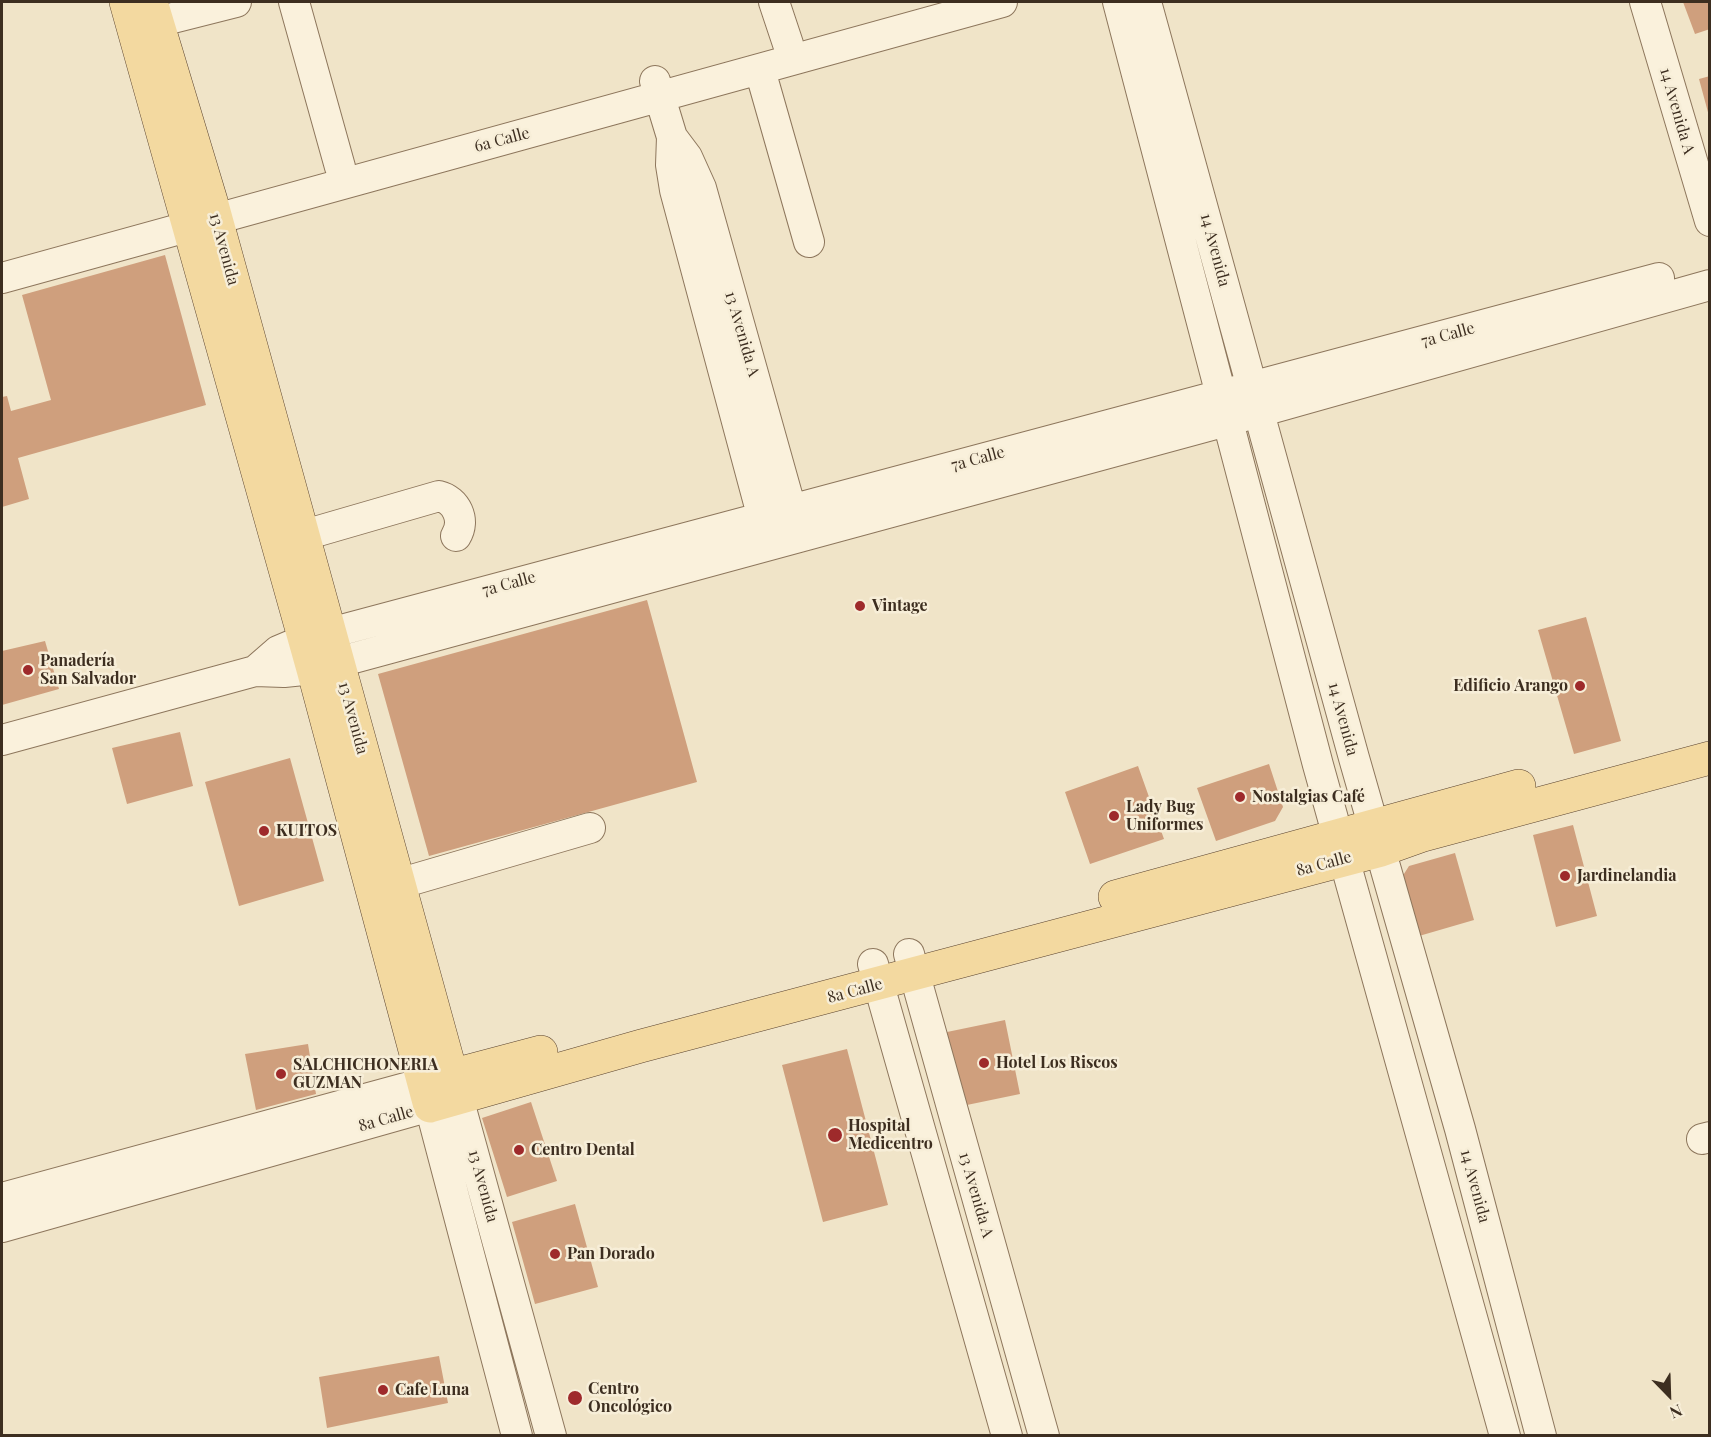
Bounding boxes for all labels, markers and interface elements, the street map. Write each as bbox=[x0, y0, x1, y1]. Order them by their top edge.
street label: 14 Avenida A bbox=[1655, 65, 1699, 157]
street label: 6a Calle bbox=[472, 123, 532, 157]
street label: 13 Avenida bbox=[205, 211, 243, 287]
street label: 14 Avenida bbox=[1196, 211, 1234, 289]
street label: 13 Avenida A bbox=[721, 289, 763, 379]
street label: 7a Calle bbox=[1419, 319, 1477, 351]
street label: 7a Calle bbox=[949, 443, 1007, 475]
street label: 7a Calle bbox=[480, 568, 538, 600]
place label: Vintage bbox=[872, 596, 928, 616]
marker: Vintage bbox=[853, 599, 867, 613]
place label: Panadería San Salvador bbox=[40, 651, 136, 689]
marker: Panadería San Salvador bbox=[21, 663, 35, 677]
place label: Edificio Arango bbox=[1453, 676, 1568, 696]
marker: Edificio Arango bbox=[1573, 679, 1587, 693]
street label: 13 Avenida bbox=[334, 680, 372, 756]
street label: 14 Avenida bbox=[1324, 680, 1362, 758]
place label: Nostalgias Café bbox=[1252, 787, 1365, 807]
marker: Nostalgias Café bbox=[1233, 790, 1247, 804]
place label: Lady Bug Uniformes bbox=[1126, 797, 1203, 835]
marker: Lady Bug Uniformes bbox=[1107, 809, 1121, 823]
place label: KUITOS bbox=[276, 821, 337, 841]
marker: KUITOS bbox=[257, 824, 271, 838]
street label: 8a Calle bbox=[1294, 847, 1354, 881]
place label: Jardinelandia bbox=[1577, 866, 1677, 886]
marker: Jardinelandia bbox=[1558, 869, 1572, 883]
street label: 8a Calle bbox=[825, 974, 885, 1008]
place label: Hotel Los Riscos bbox=[996, 1053, 1118, 1073]
place label: SALCHICHONERIA GUZMAN bbox=[293, 1055, 438, 1093]
marker: Hotel Los Riscos bbox=[977, 1056, 991, 1070]
marker: SALCHICHONERIA GUZMAN bbox=[274, 1067, 288, 1081]
street label: 8a Calle bbox=[356, 1102, 416, 1136]
place label: Hospital Medicentro bbox=[848, 1116, 933, 1154]
marker: Hospital Medicentro bbox=[826, 1126, 844, 1144]
place label: Centro Dental bbox=[531, 1140, 635, 1160]
marker: Centro Dental bbox=[512, 1143, 526, 1157]
street label: 14 Avenida bbox=[1456, 1147, 1494, 1225]
street label: 13 Avenida bbox=[464, 1148, 502, 1224]
street label: 13 Avenida A bbox=[955, 1150, 997, 1240]
place label: Pan Dorado bbox=[567, 1244, 655, 1264]
marker: Pan Dorado bbox=[548, 1247, 562, 1261]
north arrow bbox=[1639, 1365, 1699, 1425]
place label: Centro Oncológico bbox=[588, 1379, 672, 1417]
place label: Cafe Luna bbox=[395, 1380, 469, 1400]
marker: Cafe Luna bbox=[376, 1383, 390, 1397]
marker: Centro Oncológico bbox=[566, 1389, 584, 1407]
text: N bbox=[1667, 1400, 1686, 1424]

